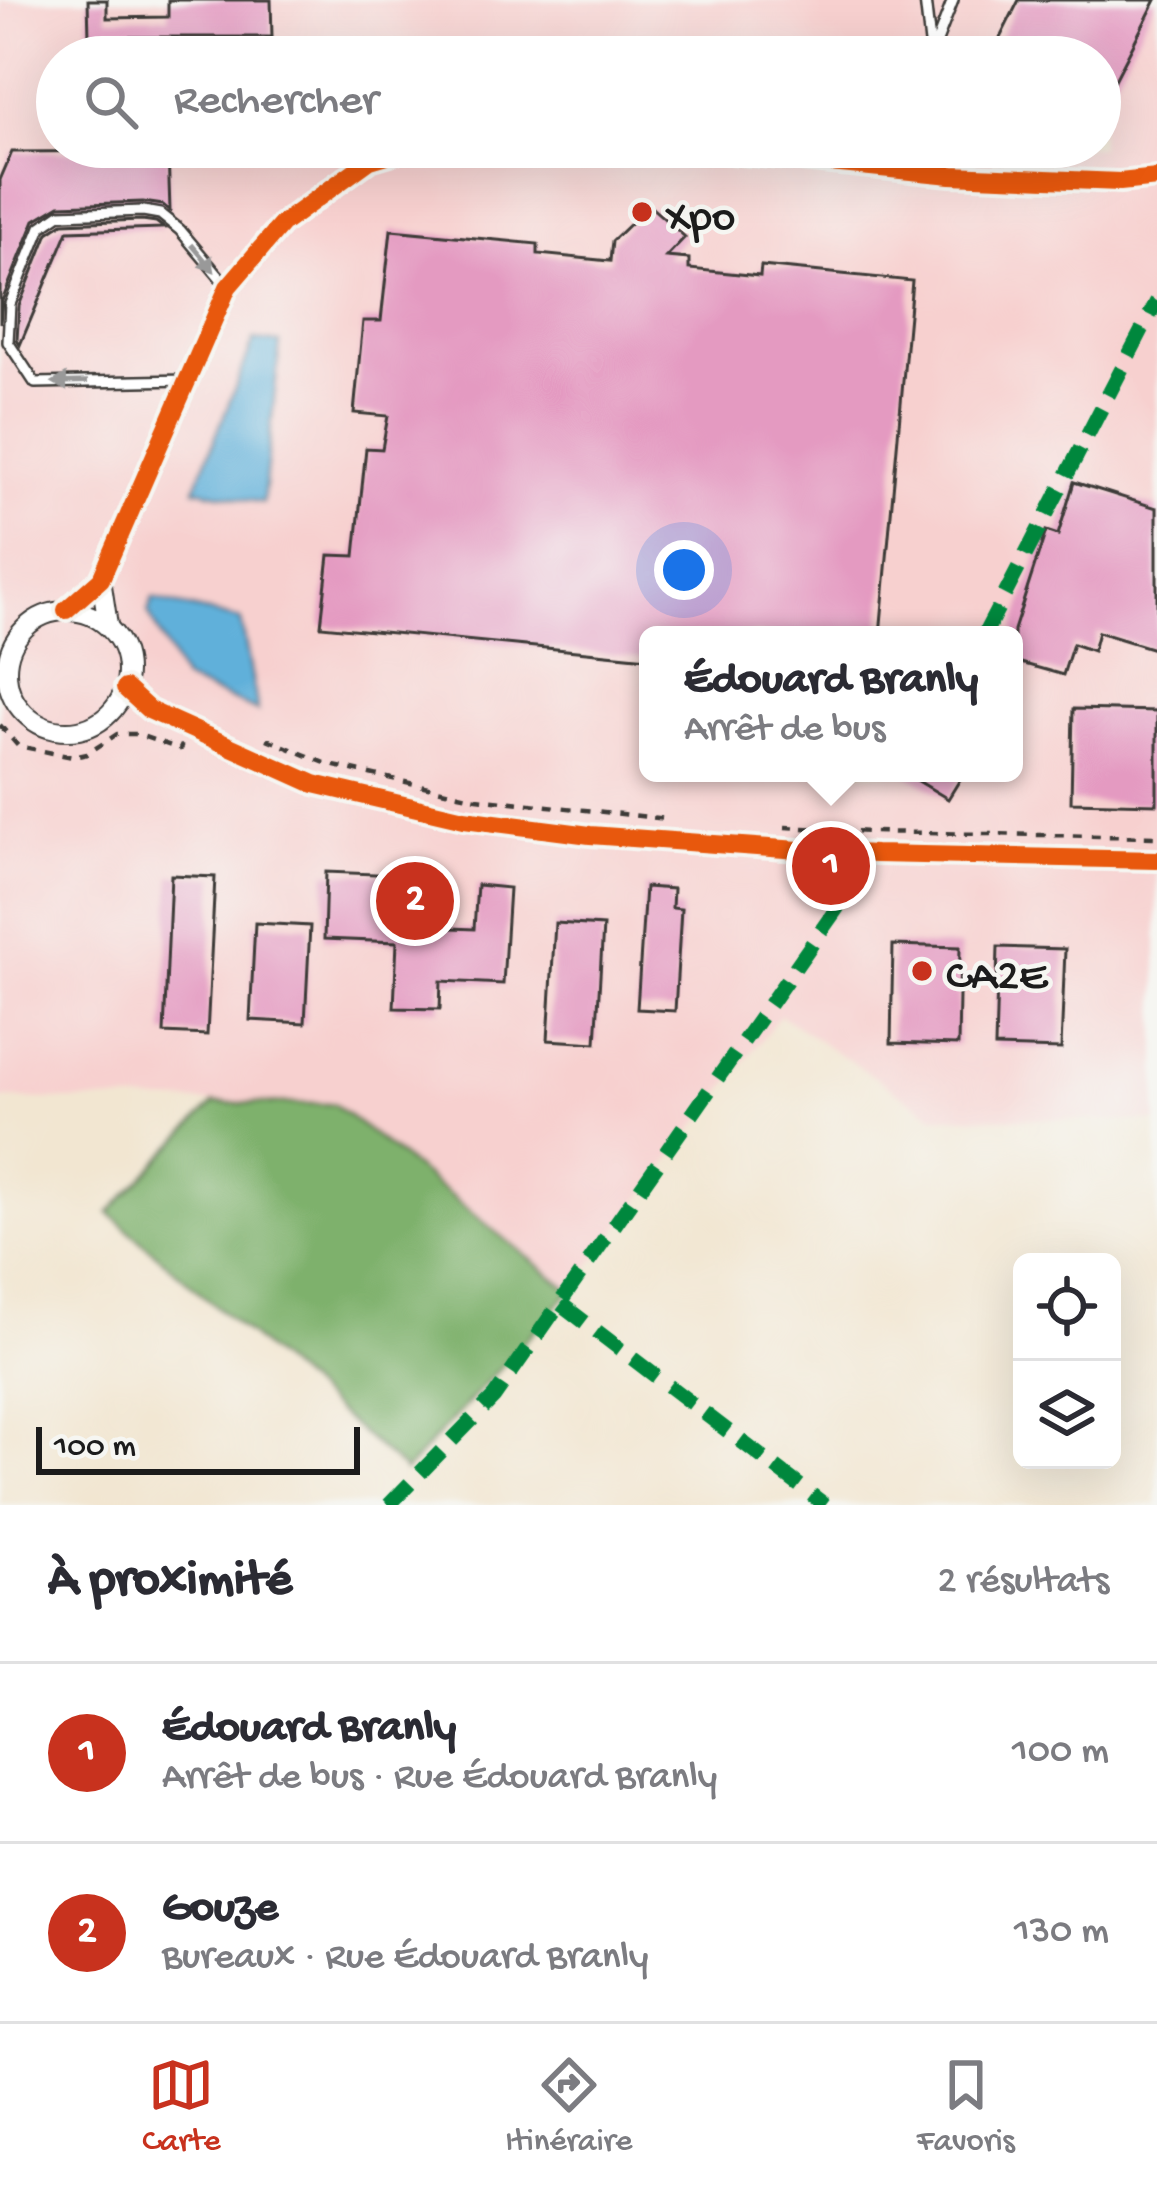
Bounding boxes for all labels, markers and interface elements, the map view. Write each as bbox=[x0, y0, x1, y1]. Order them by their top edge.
search box bbox=[36, 36, 1121, 168]
icon: search bbox=[78, 69, 144, 135]
text: Rechercher bbox=[174, 76, 378, 129]
place label: Xpo bbox=[665, 193, 735, 246]
marker: Xpo bbox=[629, 199, 655, 225]
one-way arrow bbox=[190, 243, 216, 273]
one-way arrow bbox=[50, 372, 88, 392]
your location bbox=[654, 540, 714, 600]
popup bbox=[639, 626, 1023, 782]
text: Édouard Branly bbox=[684, 655, 978, 708]
text: Arrêt de bus bbox=[684, 708, 885, 754]
pin: 1 bbox=[792, 821, 870, 911]
pin: 2 bbox=[376, 856, 454, 946]
place label: CA2E bbox=[946, 952, 1049, 1005]
marker: CA2E bbox=[909, 958, 935, 984]
map controls bbox=[1013, 1253, 1121, 1469]
button: locate bbox=[1013, 1253, 1121, 1361]
button: layers bbox=[1013, 1361, 1121, 1469]
scale bar bbox=[36, 1421, 360, 1474]
text: 100 m bbox=[54, 1429, 136, 1467]
text: À proximité bbox=[48, 1553, 292, 1613]
text: 2 résultats bbox=[938, 1560, 1109, 1606]
text: Édouard Branly bbox=[162, 1703, 456, 1756]
text: 1 bbox=[79, 1730, 95, 1776]
text: 100 m bbox=[1012, 1730, 1109, 1776]
text: Arrêt de bus · Rue Édouard Branly bbox=[162, 1756, 717, 1802]
text: Gouze bbox=[162, 1883, 278, 1936]
text: 2 bbox=[77, 1910, 97, 1956]
text: 130 m bbox=[1014, 1910, 1109, 1956]
text: Bureaux · Rue Édouard Branly bbox=[162, 1936, 648, 1982]
tab: Carte bbox=[142, 2052, 221, 2162]
tab: Itinéraire bbox=[505, 2052, 632, 2162]
tab: Favoris bbox=[917, 2052, 1015, 2162]

